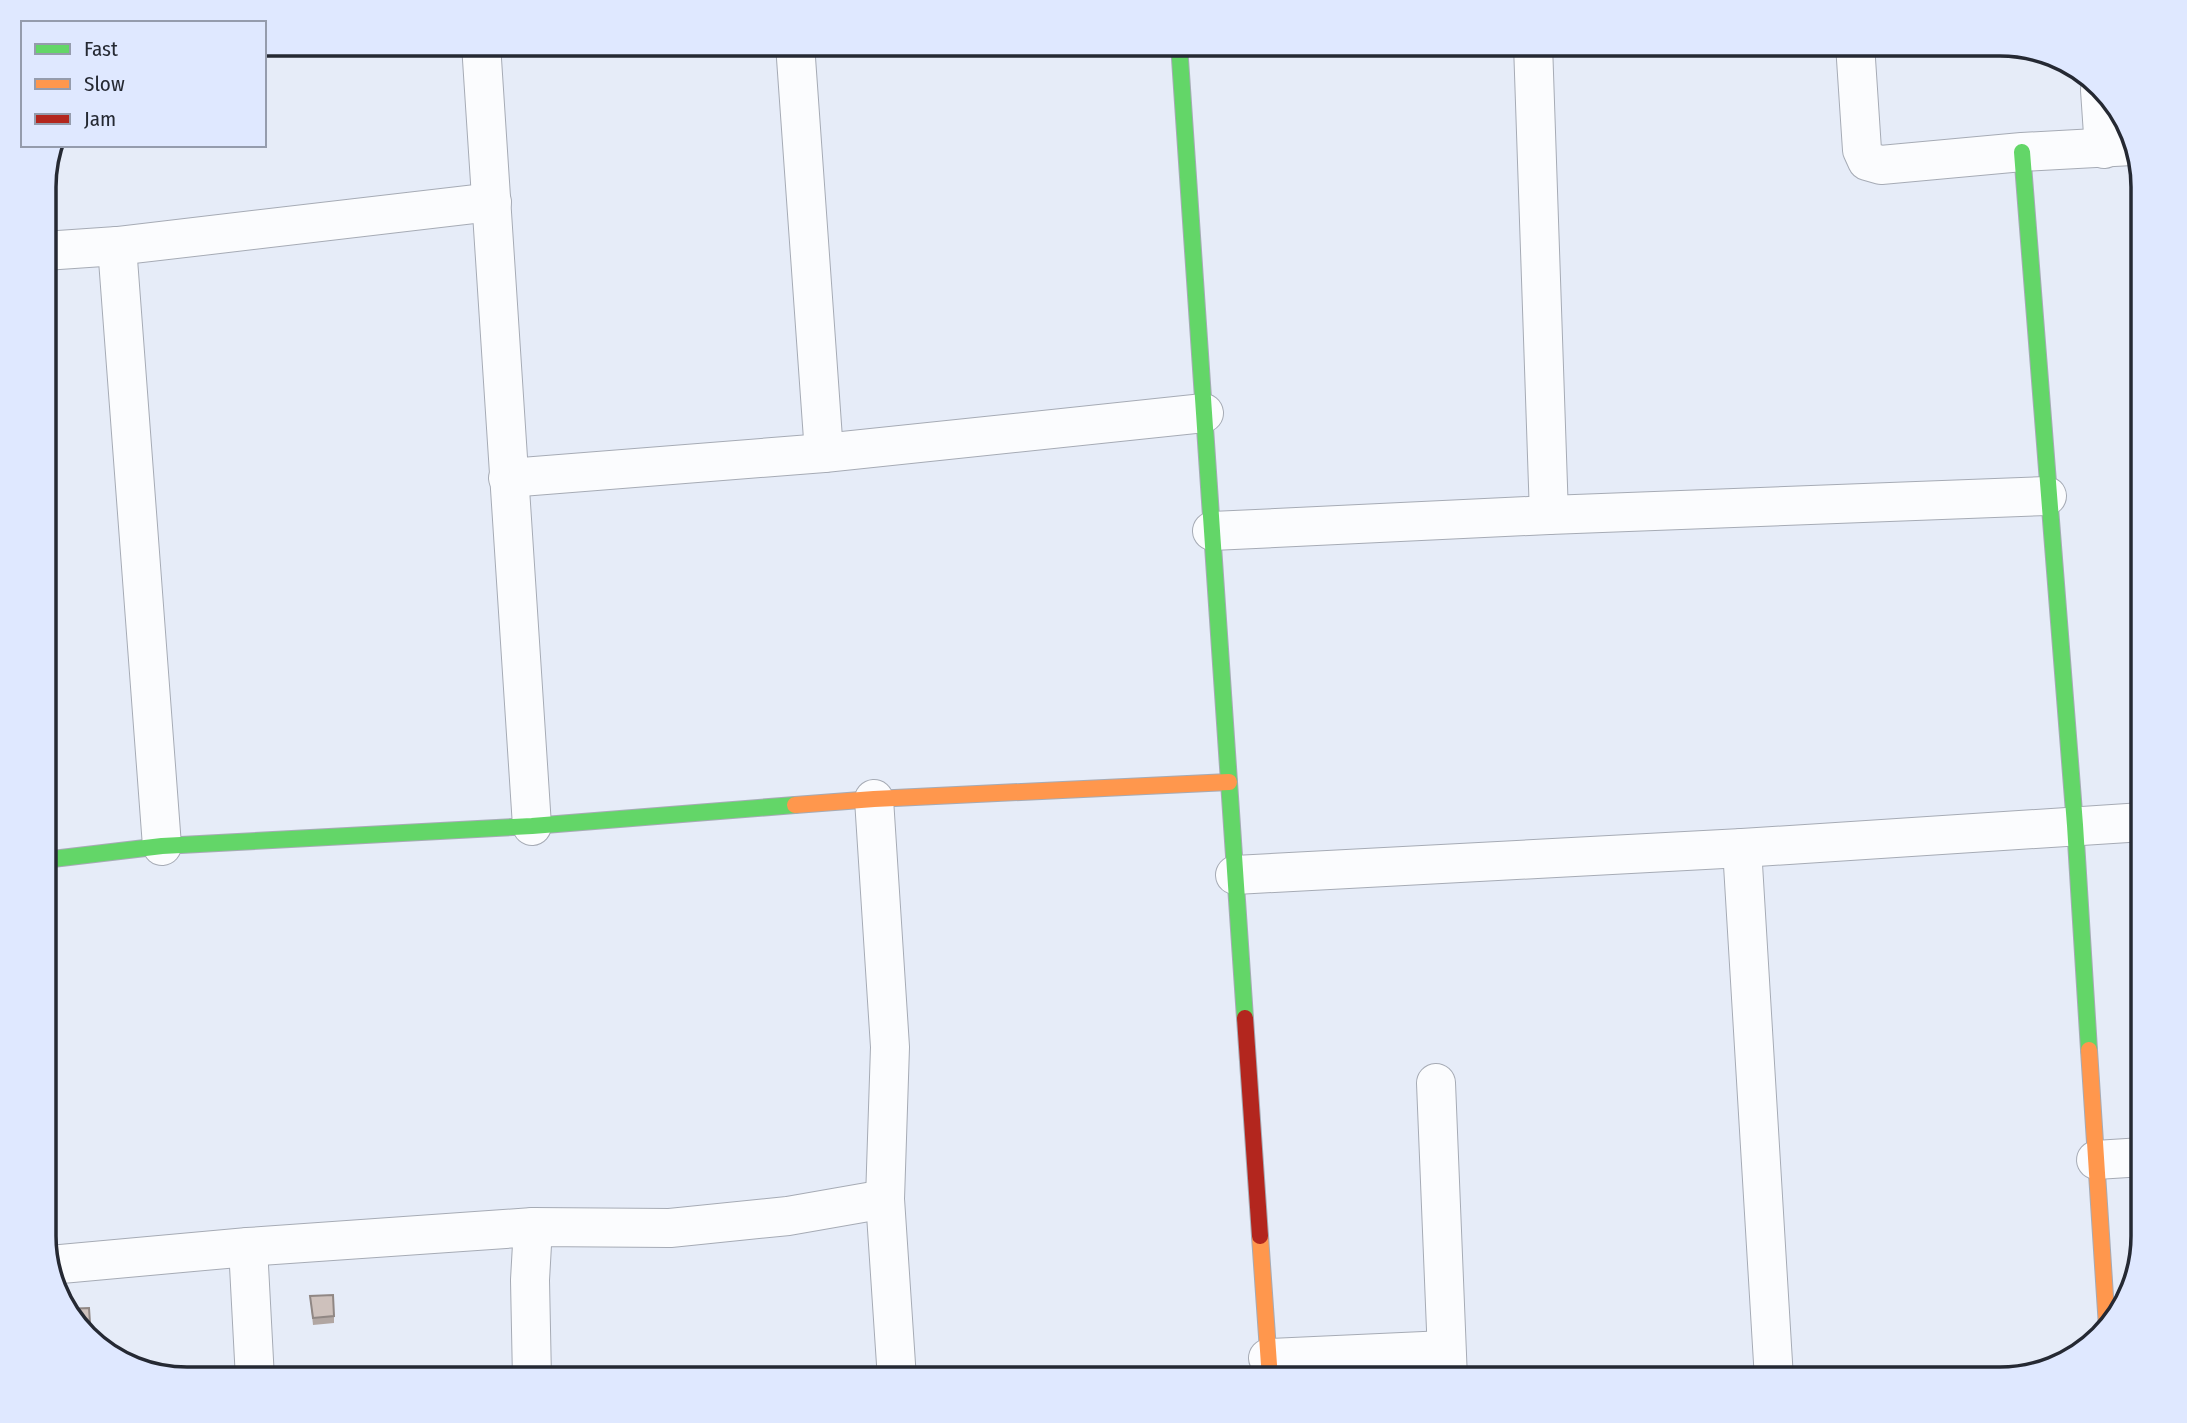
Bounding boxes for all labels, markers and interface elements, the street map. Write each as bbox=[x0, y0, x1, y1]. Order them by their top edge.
legend bbox=[21, 21, 266, 147]
text: Fast bbox=[84, 36, 118, 62]
text: Slow bbox=[84, 71, 125, 97]
text: Jam bbox=[84, 106, 116, 132]

